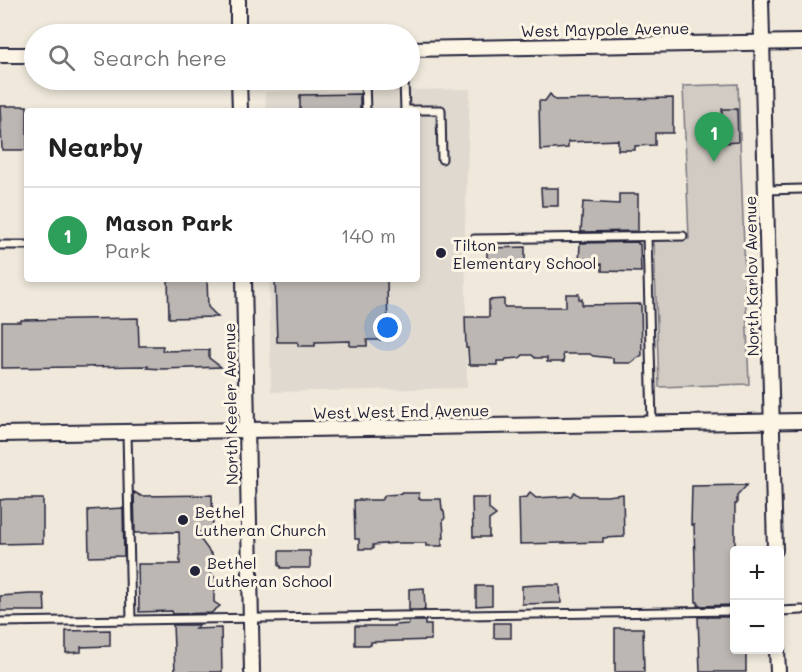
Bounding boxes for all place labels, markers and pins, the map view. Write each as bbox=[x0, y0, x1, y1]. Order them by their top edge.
pin: 1 bbox=[694, 112, 734, 162]
place label: Tilton Elementary School bbox=[453, 234, 597, 273]
marker: Tilton Elementary School bbox=[434, 246, 448, 260]
place label: Bethel Lutheran Church bbox=[195, 501, 326, 540]
marker: Bethel Lutheran Church bbox=[176, 513, 190, 527]
place label: Bethel Lutheran School bbox=[207, 552, 333, 591]
marker: Bethel Lutheran School bbox=[188, 564, 202, 578]

